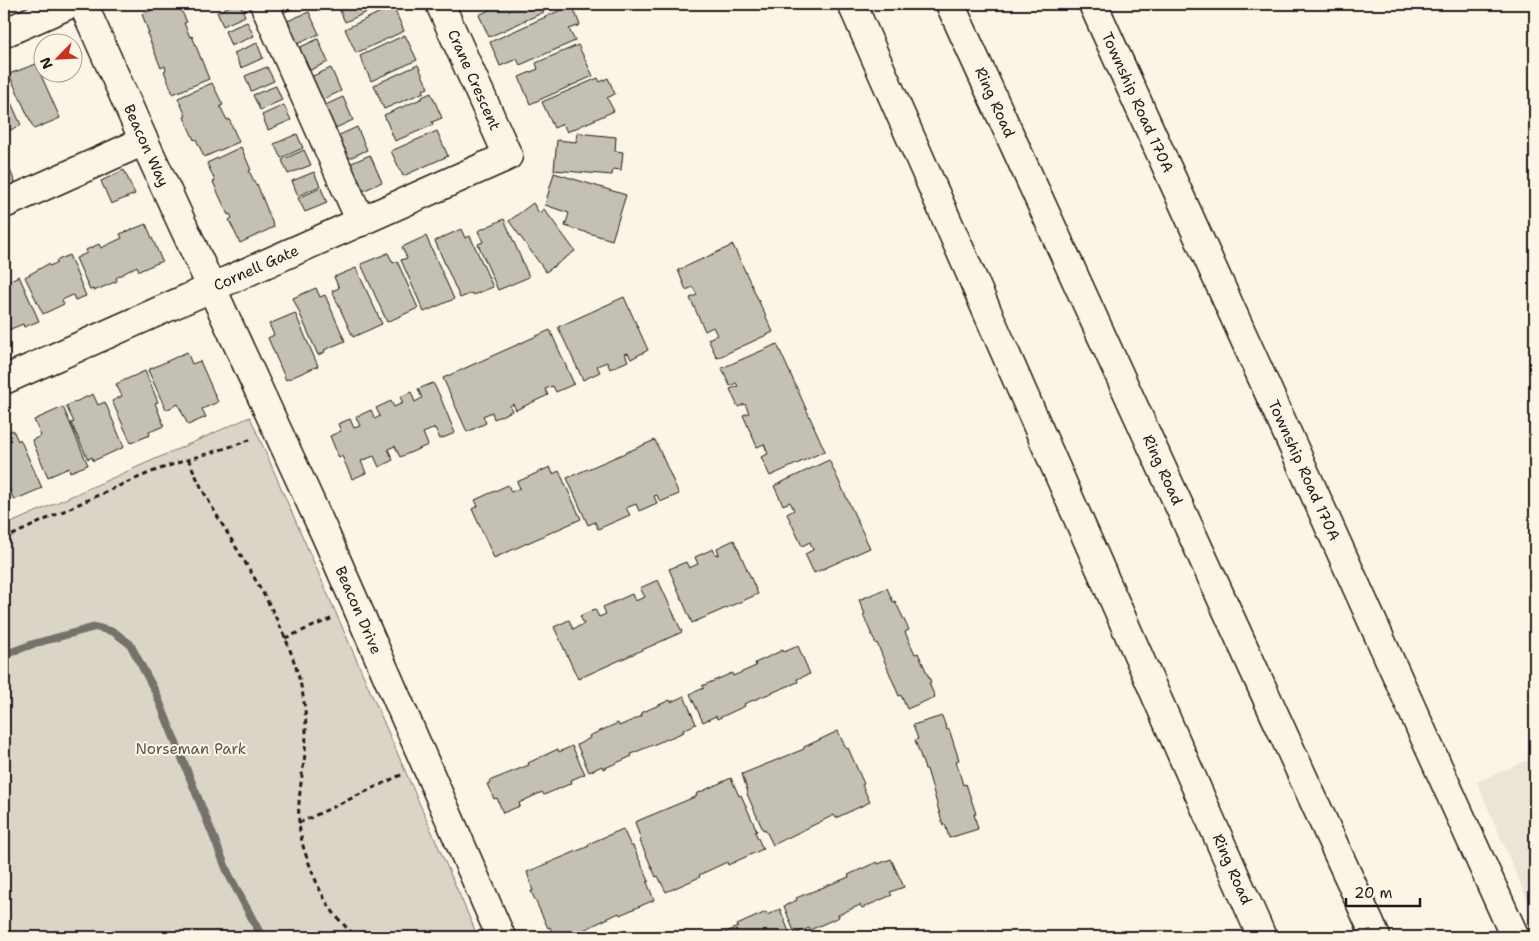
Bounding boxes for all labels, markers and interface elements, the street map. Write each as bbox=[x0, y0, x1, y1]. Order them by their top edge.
street label: Crane Crescent bbox=[443, 26, 505, 134]
street label: Township Road 170A bbox=[1097, 29, 1178, 176]
north arrow bbox=[32, 32, 82, 82]
text: N bbox=[36, 55, 57, 72]
street label: Ring Road bbox=[970, 64, 1020, 141]
street label: Beacon Way bbox=[119, 101, 174, 190]
street label: Cornell Gate bbox=[211, 240, 302, 296]
street label: Township Road 170A bbox=[1263, 397, 1345, 544]
street label: Ring Road bbox=[1138, 431, 1188, 509]
street label: Beacon Drive bbox=[331, 563, 386, 657]
park label: Norseman Park bbox=[136, 739, 246, 759]
street label: Ring Road bbox=[1208, 831, 1257, 908]
scale bar bbox=[1346, 876, 1420, 908]
text: 20 m bbox=[1354, 883, 1393, 903]

